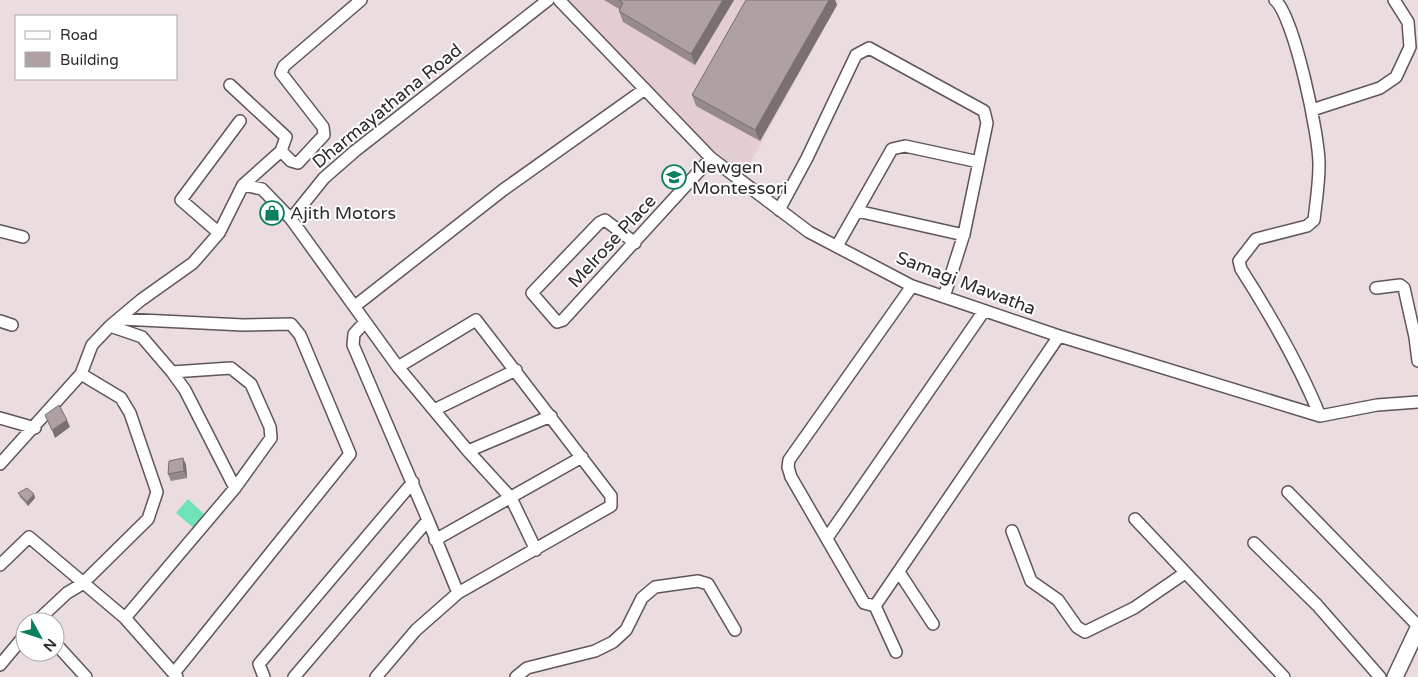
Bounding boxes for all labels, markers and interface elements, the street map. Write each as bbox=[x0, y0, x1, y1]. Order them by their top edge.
legend bbox=[15, 15, 178, 80]
text: Road bbox=[60, 26, 98, 44]
street label: Dharmayathana Road bbox=[308, 39, 466, 173]
text: Building bbox=[60, 51, 119, 69]
place label: Newgen Montessori bbox=[692, 156, 787, 199]
school or university icon: Newgen Montessori bbox=[661, 164, 687, 190]
street label: Melrose Place bbox=[563, 190, 661, 292]
shop icon: Ajith Motors bbox=[259, 200, 285, 226]
place label: Ajith Motors bbox=[290, 202, 396, 224]
street label: Samagi Mawatha bbox=[893, 246, 1039, 320]
north arrow bbox=[15, 612, 65, 662]
text: N bbox=[39, 635, 60, 655]

